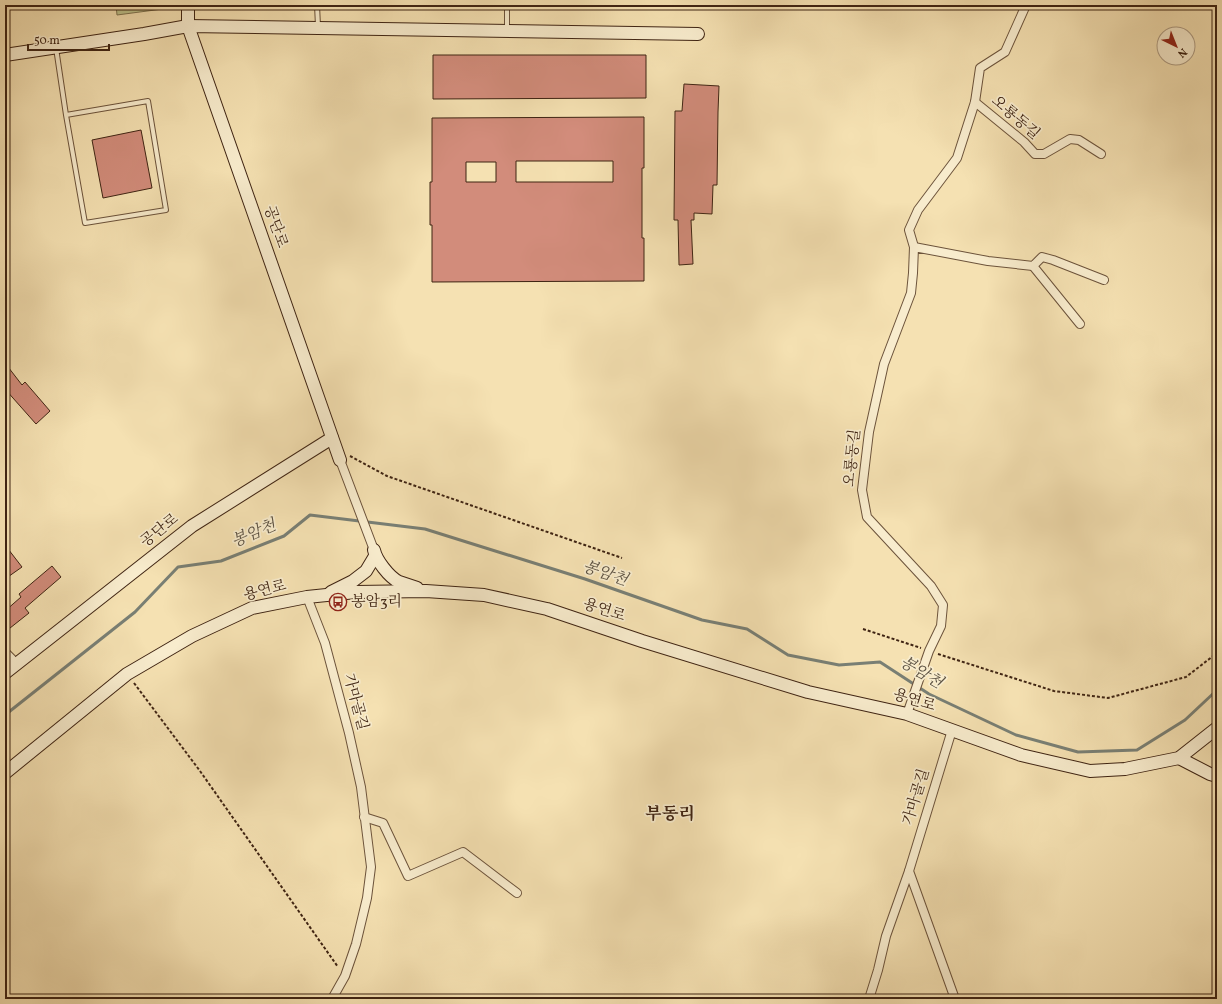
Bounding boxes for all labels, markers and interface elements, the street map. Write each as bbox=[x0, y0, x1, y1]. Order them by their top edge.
scale bar bbox=[28, 26, 109, 52]
north arrow bbox=[1156, 26, 1196, 66]
text: 50 m bbox=[34, 33, 60, 49]
text: N bbox=[1174, 44, 1190, 60]
street label: 오룡동길 bbox=[986, 91, 1044, 145]
street label: 공단로 bbox=[258, 203, 292, 251]
street label: 오룡동길 bbox=[840, 428, 866, 488]
street label: 공단로 bbox=[136, 509, 184, 553]
water label: 봉암천 bbox=[228, 514, 281, 553]
water label: 봉암천 bbox=[579, 556, 632, 592]
street label: 용연로 bbox=[241, 575, 289, 606]
bus stop icon: 봉암3리 bbox=[328, 592, 348, 612]
place label: 봉암3리 bbox=[351, 592, 402, 613]
street label: 용연로 bbox=[580, 594, 628, 628]
water label: 봉암천 bbox=[895, 652, 948, 695]
street label: 가마골길 bbox=[337, 671, 373, 733]
street label: 용연로 bbox=[890, 685, 938, 718]
street label: 가마골길 bbox=[898, 766, 936, 828]
district label: 부동리 bbox=[645, 803, 695, 826]

